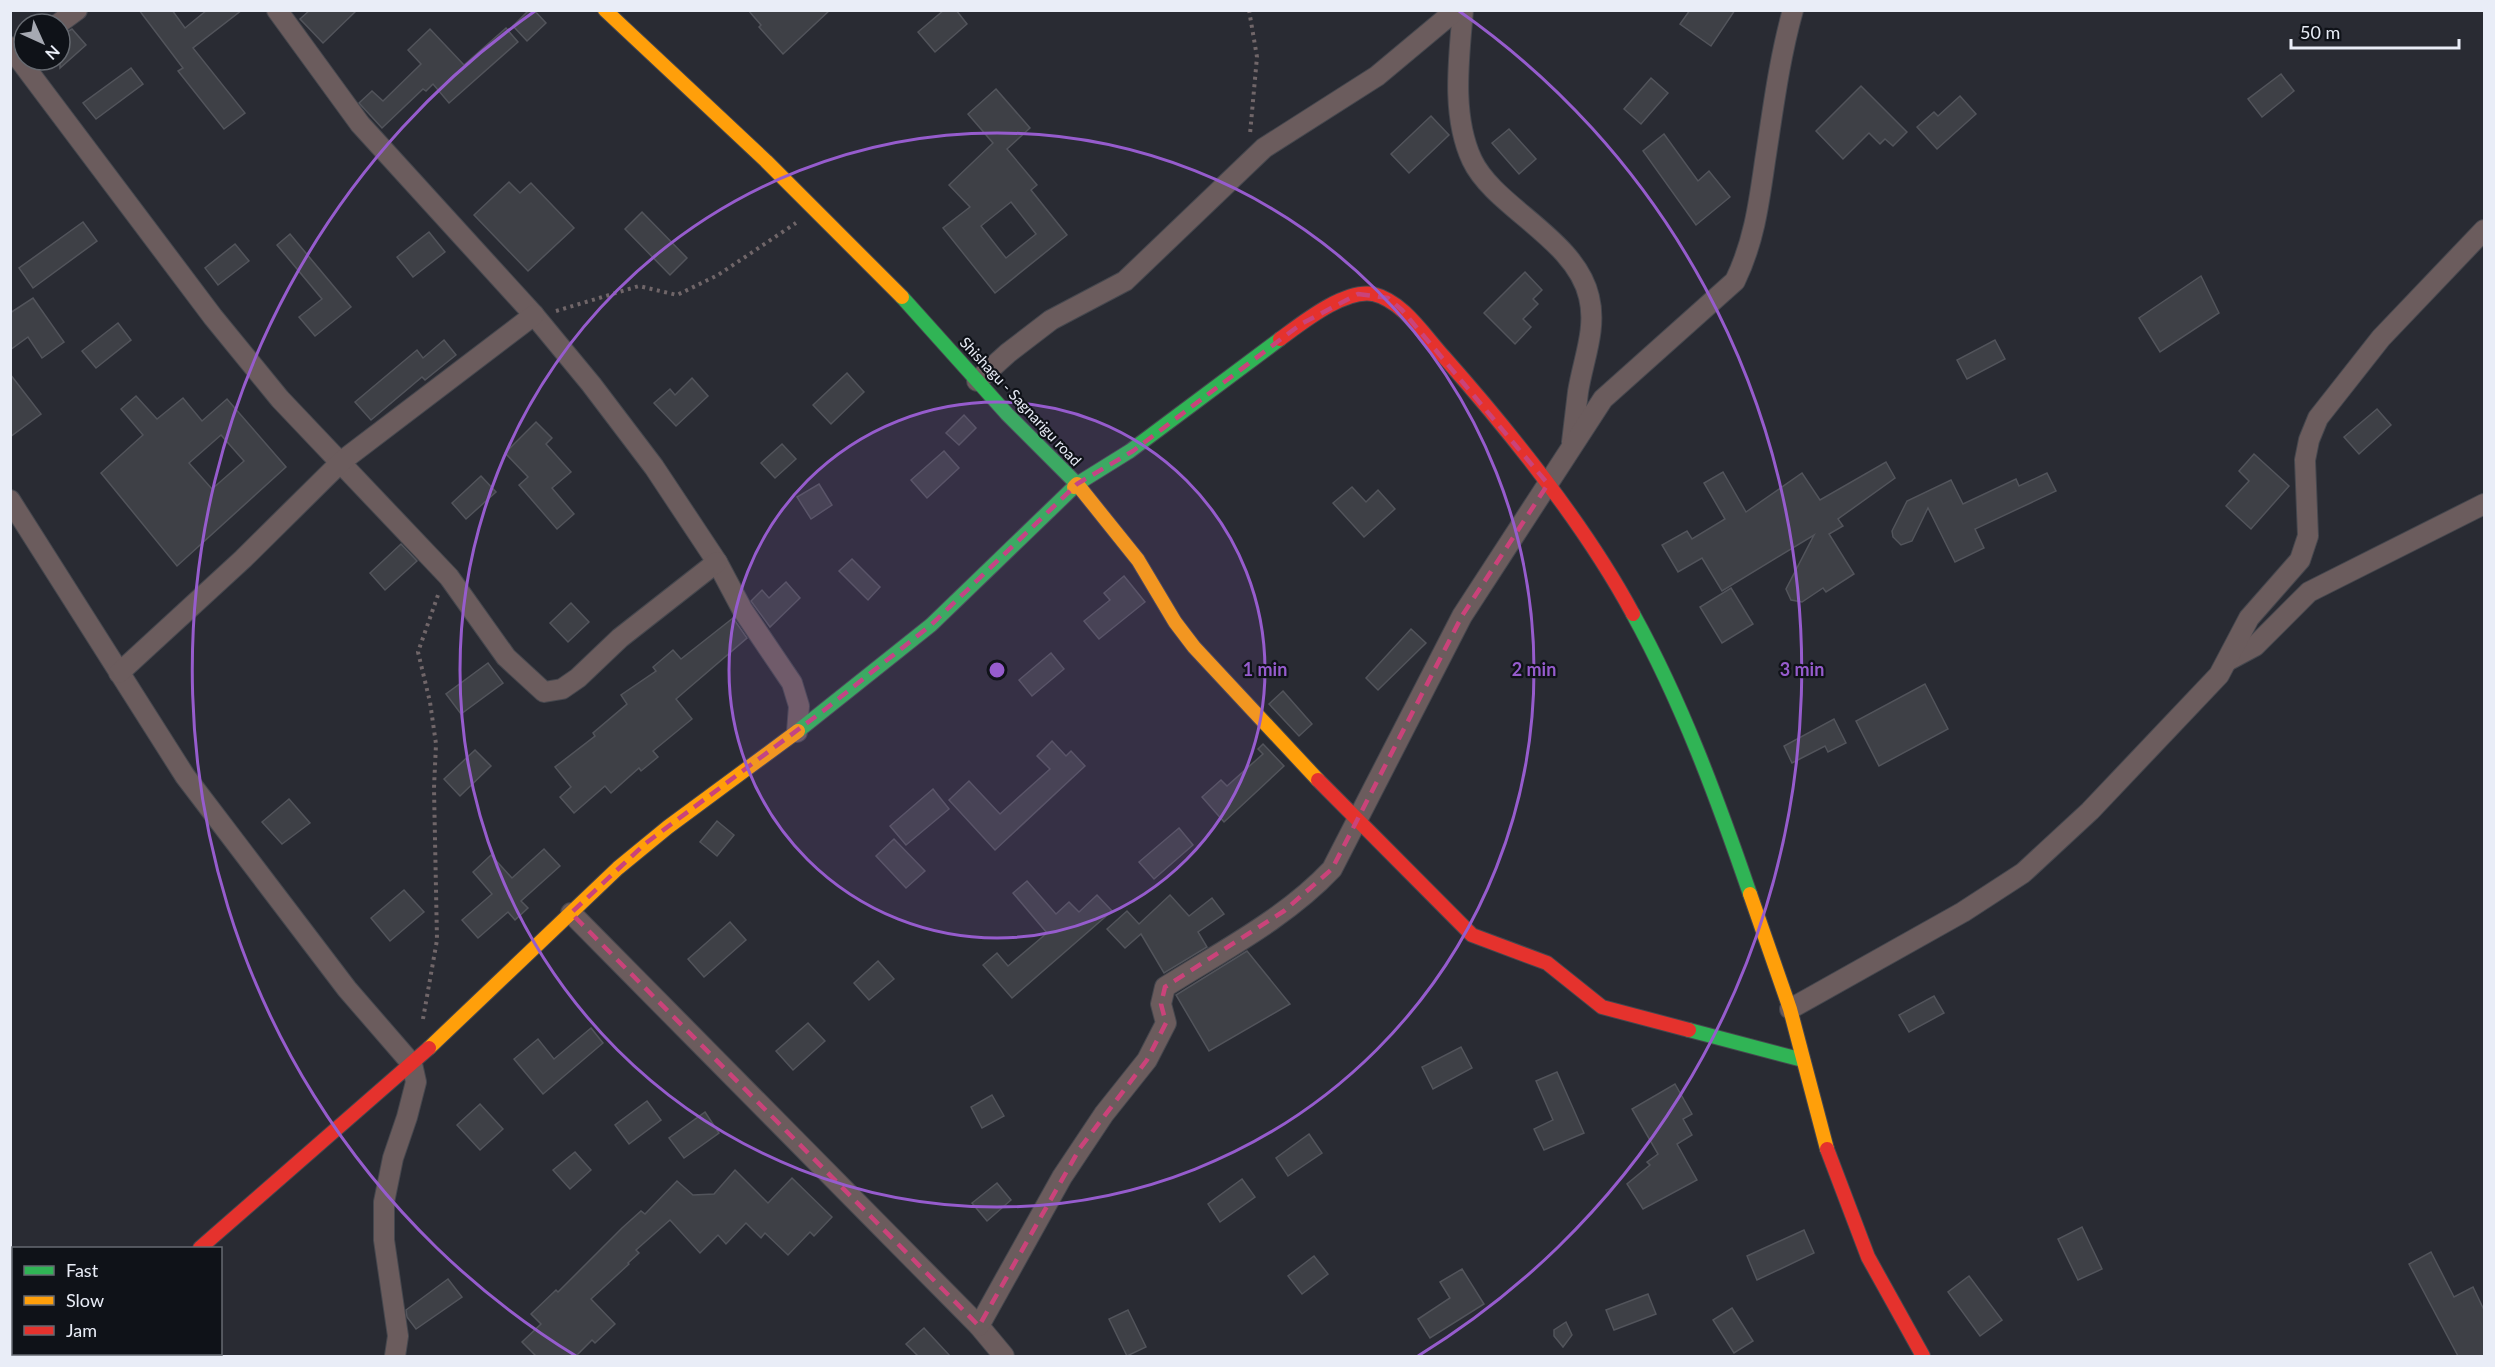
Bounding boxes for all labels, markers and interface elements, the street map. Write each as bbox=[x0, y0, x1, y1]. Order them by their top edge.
north arrow bbox=[12, 12, 72, 72]
scale bar bbox=[2291, 12, 2459, 50]
text: 50 m bbox=[2300, 21, 2340, 43]
text: N bbox=[42, 42, 64, 64]
street label: Shishagu - Sagnarigu road bbox=[957, 333, 1085, 469]
text: 1 min bbox=[1243, 658, 1287, 680]
text: 2 min bbox=[1512, 658, 1556, 680]
text: 3 min bbox=[1780, 658, 1824, 680]
centre of rings bbox=[987, 660, 1007, 680]
legend bbox=[12, 1247, 222, 1355]
text: Fast bbox=[66, 1259, 99, 1281]
text: Slow bbox=[66, 1289, 104, 1311]
text: Jam bbox=[66, 1319, 97, 1341]

